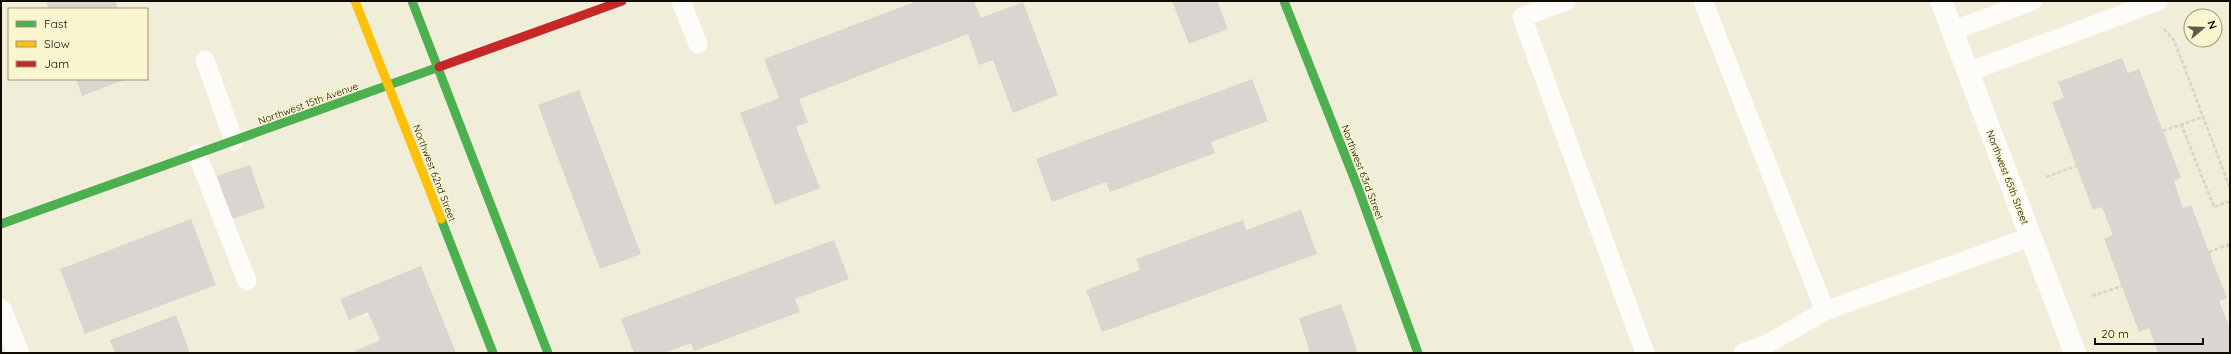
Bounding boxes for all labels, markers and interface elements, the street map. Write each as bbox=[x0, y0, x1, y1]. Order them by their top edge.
legend bbox=[8, 8, 148, 80]
north arrow bbox=[2183, 8, 2223, 48]
text: Fast bbox=[44, 16, 68, 31]
text: N bbox=[2205, 19, 2220, 31]
text: Slow bbox=[44, 36, 70, 51]
text: Jam bbox=[44, 56, 69, 71]
street label: Northwest 15th Avenue bbox=[256, 79, 360, 128]
street label: Northwest 62nd Street bbox=[410, 123, 459, 224]
street label: Northwest 63rd Street bbox=[1338, 123, 1387, 222]
street label: Northwest 65th Street bbox=[1984, 128, 2032, 227]
scale bar bbox=[2095, 320, 2203, 346]
text: 20 m bbox=[2101, 326, 2129, 341]

